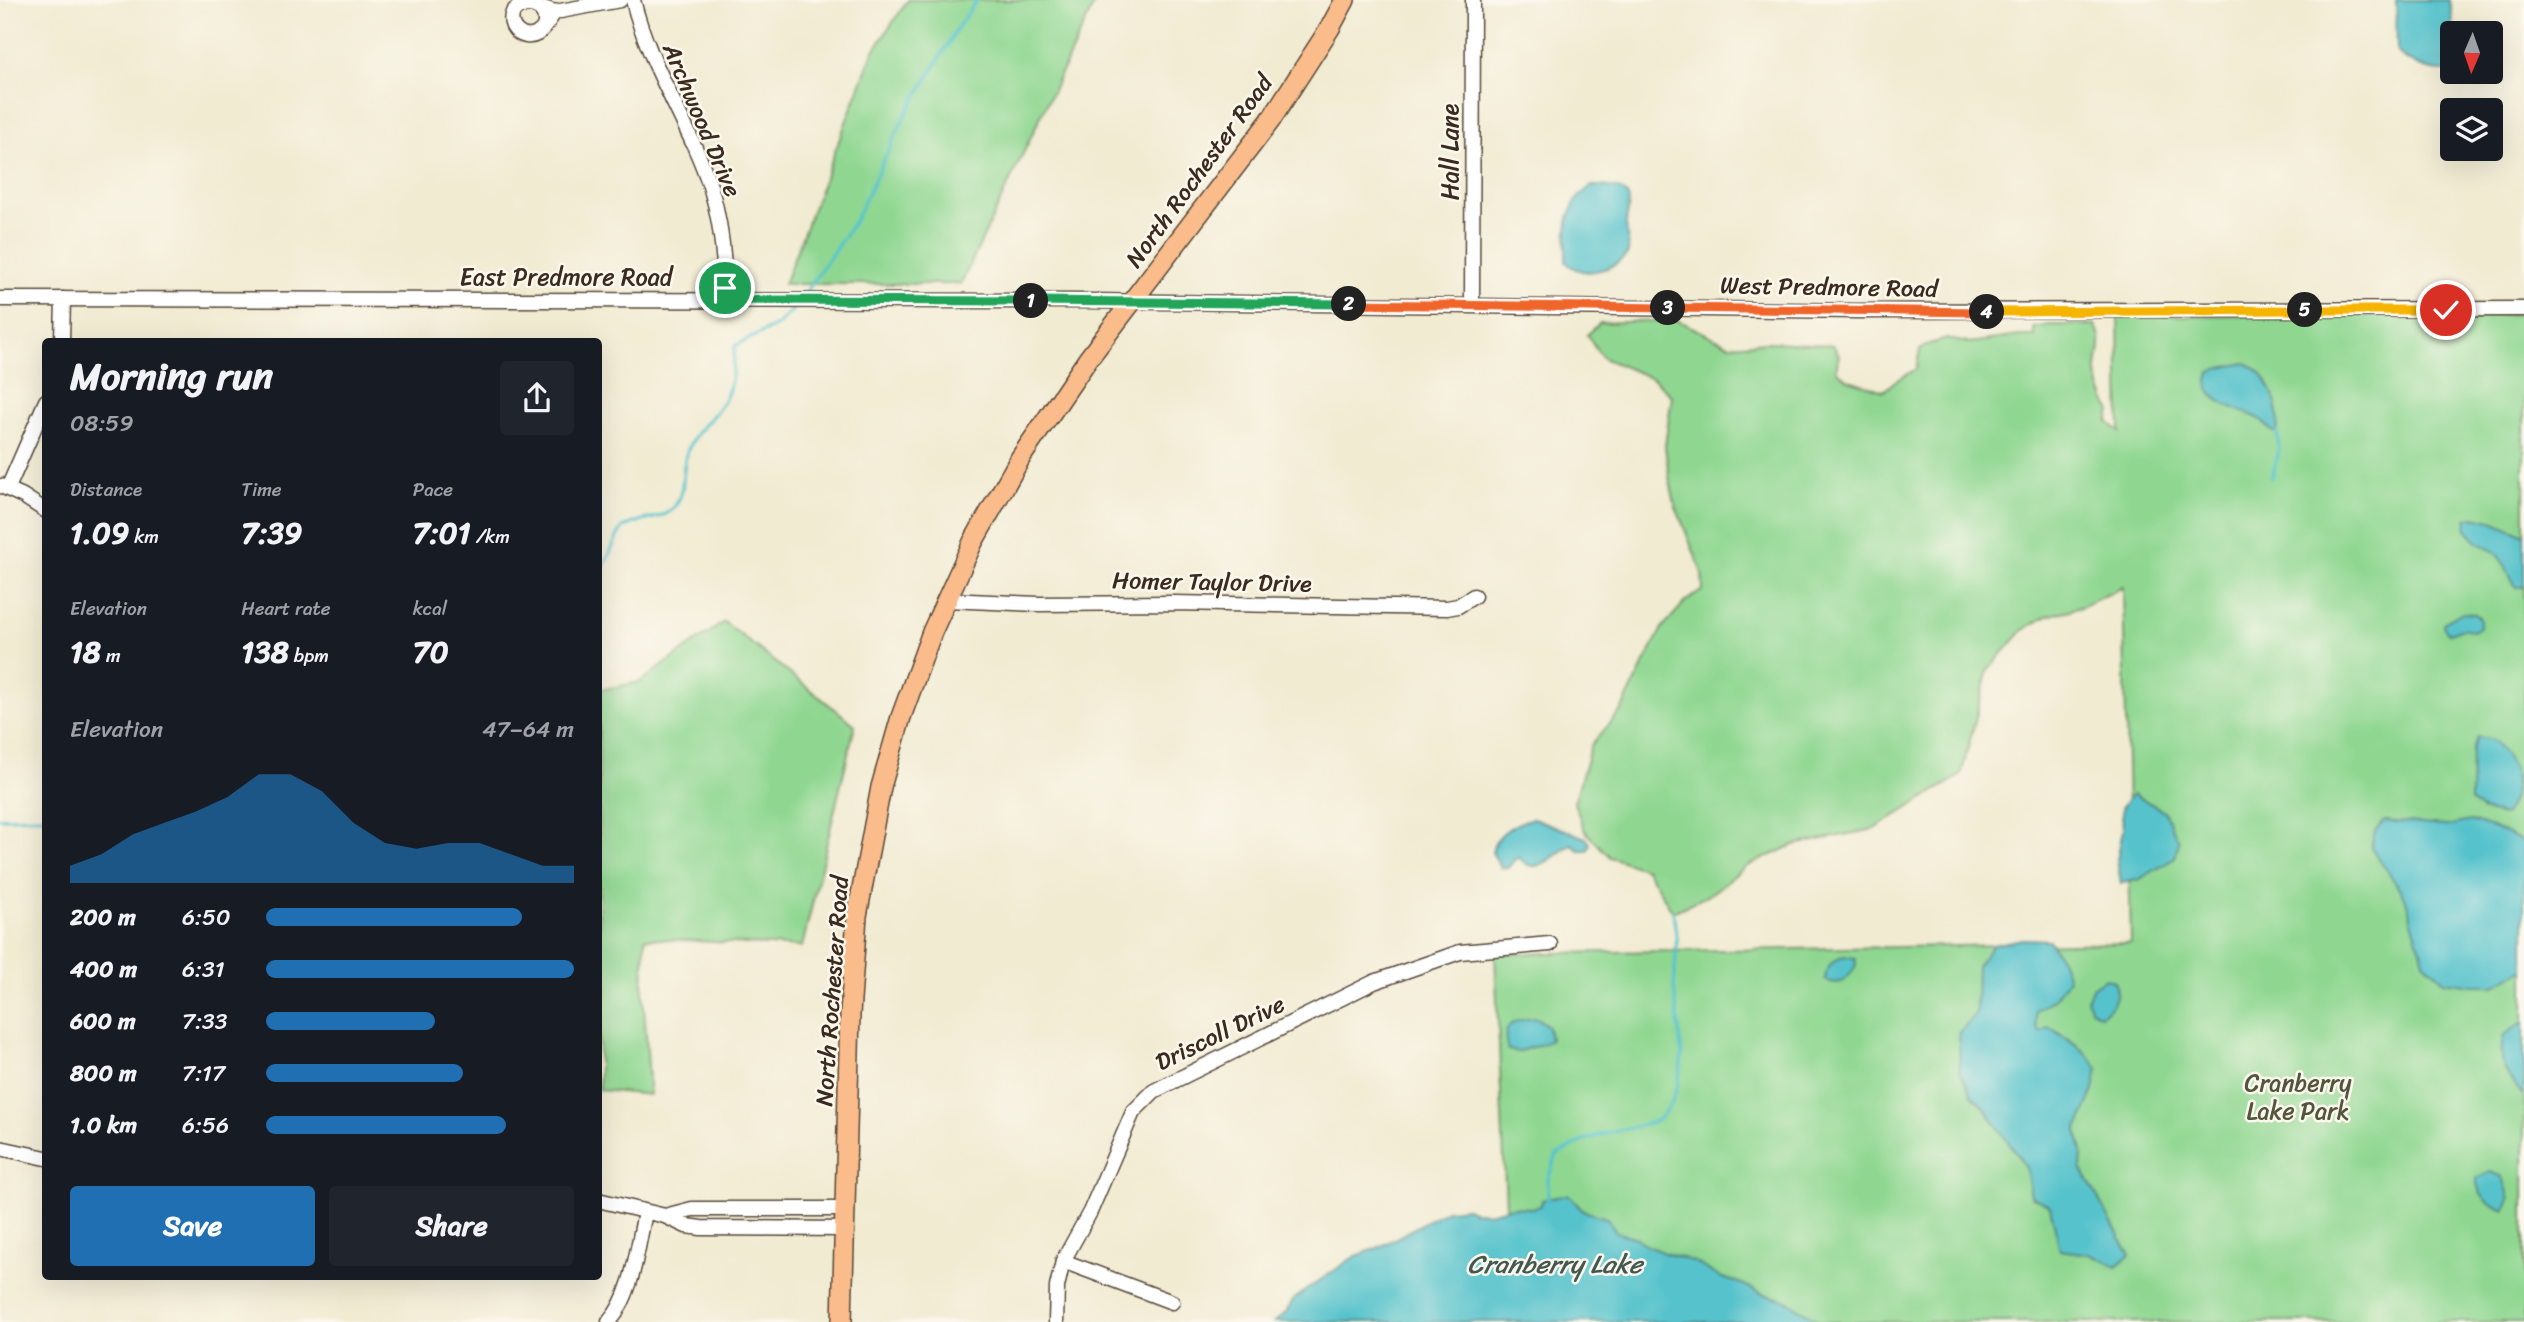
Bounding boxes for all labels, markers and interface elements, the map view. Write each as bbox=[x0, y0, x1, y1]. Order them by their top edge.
north arrow bbox=[2440, 21, 2502, 84]
map controls bbox=[2440, 21, 2503, 161]
street label: Archwood Drive bbox=[650, 35, 753, 204]
street label: North Rochester Road bbox=[1114, 64, 1285, 277]
button: layers bbox=[2440, 98, 2503, 161]
street label: Hall Lane bbox=[1429, 103, 1471, 200]
street label: East Predmore Road bbox=[460, 256, 675, 298]
pin bbox=[695, 258, 755, 318]
street label: West Predmore Road bbox=[1720, 264, 1941, 310]
icon: arrive bbox=[706, 269, 744, 307]
pin bbox=[2416, 280, 2476, 340]
pin: 1 bbox=[1014, 284, 1048, 318]
text: 1 bbox=[1026, 284, 1035, 317]
pin: 2 bbox=[1332, 286, 1366, 322]
text: 2 bbox=[1343, 287, 1354, 320]
pin: 3 bbox=[1650, 290, 1686, 326]
text: 3 bbox=[1662, 291, 1673, 324]
icon: check bbox=[2427, 291, 2465, 329]
pin: 5 bbox=[2288, 292, 2322, 328]
text: 5 bbox=[2299, 293, 2310, 326]
pin: 4 bbox=[1969, 294, 2004, 330]
text: 4 bbox=[1981, 295, 1992, 328]
text: Morning run bbox=[70, 343, 273, 410]
button: share bbox=[500, 361, 574, 435]
text: 08:59 bbox=[70, 403, 134, 444]
text: Distance bbox=[70, 473, 142, 506]
text: Time bbox=[241, 473, 282, 506]
text: Pace bbox=[413, 473, 453, 506]
text: 1.09 bbox=[70, 506, 129, 560]
text: 7:39 bbox=[241, 506, 302, 560]
text: 7:01 bbox=[413, 506, 471, 560]
text: km bbox=[129, 520, 159, 553]
text: /km bbox=[471, 520, 510, 553]
street label: Homer Taylor Drive bbox=[1112, 559, 1313, 605]
text: Elevation bbox=[70, 592, 147, 625]
text: Heart rate bbox=[241, 592, 331, 625]
text: kcal bbox=[413, 592, 447, 625]
text: 18 bbox=[70, 625, 101, 679]
text: 138 bbox=[241, 625, 289, 679]
text: 70 bbox=[413, 625, 449, 679]
text: m bbox=[101, 639, 121, 672]
text: bpm bbox=[289, 639, 329, 672]
text: Elevation bbox=[70, 709, 163, 750]
text: 47–64 m bbox=[482, 709, 574, 750]
street label: North Rochester Road bbox=[803, 873, 861, 1108]
text: 200 m bbox=[70, 897, 136, 938]
text: 6:50 bbox=[182, 897, 231, 938]
text: 400 m bbox=[70, 949, 137, 990]
text: 6:31 bbox=[182, 949, 225, 990]
street label: Driscoll Drive bbox=[1148, 983, 1292, 1083]
text: 600 m bbox=[70, 1001, 136, 1042]
text: 7:33 bbox=[182, 1001, 227, 1042]
text: 800 m bbox=[70, 1053, 137, 1094]
text: 7:17 bbox=[182, 1053, 225, 1094]
park label: Cranberry Lake Park bbox=[2245, 1062, 2352, 1132]
text: 1.0 km bbox=[70, 1105, 137, 1146]
text: 6:56 bbox=[182, 1105, 229, 1146]
button: Save bbox=[70, 1186, 315, 1266]
button: Share bbox=[329, 1186, 574, 1266]
water label: Cranberry Lake bbox=[1468, 1241, 1645, 1287]

